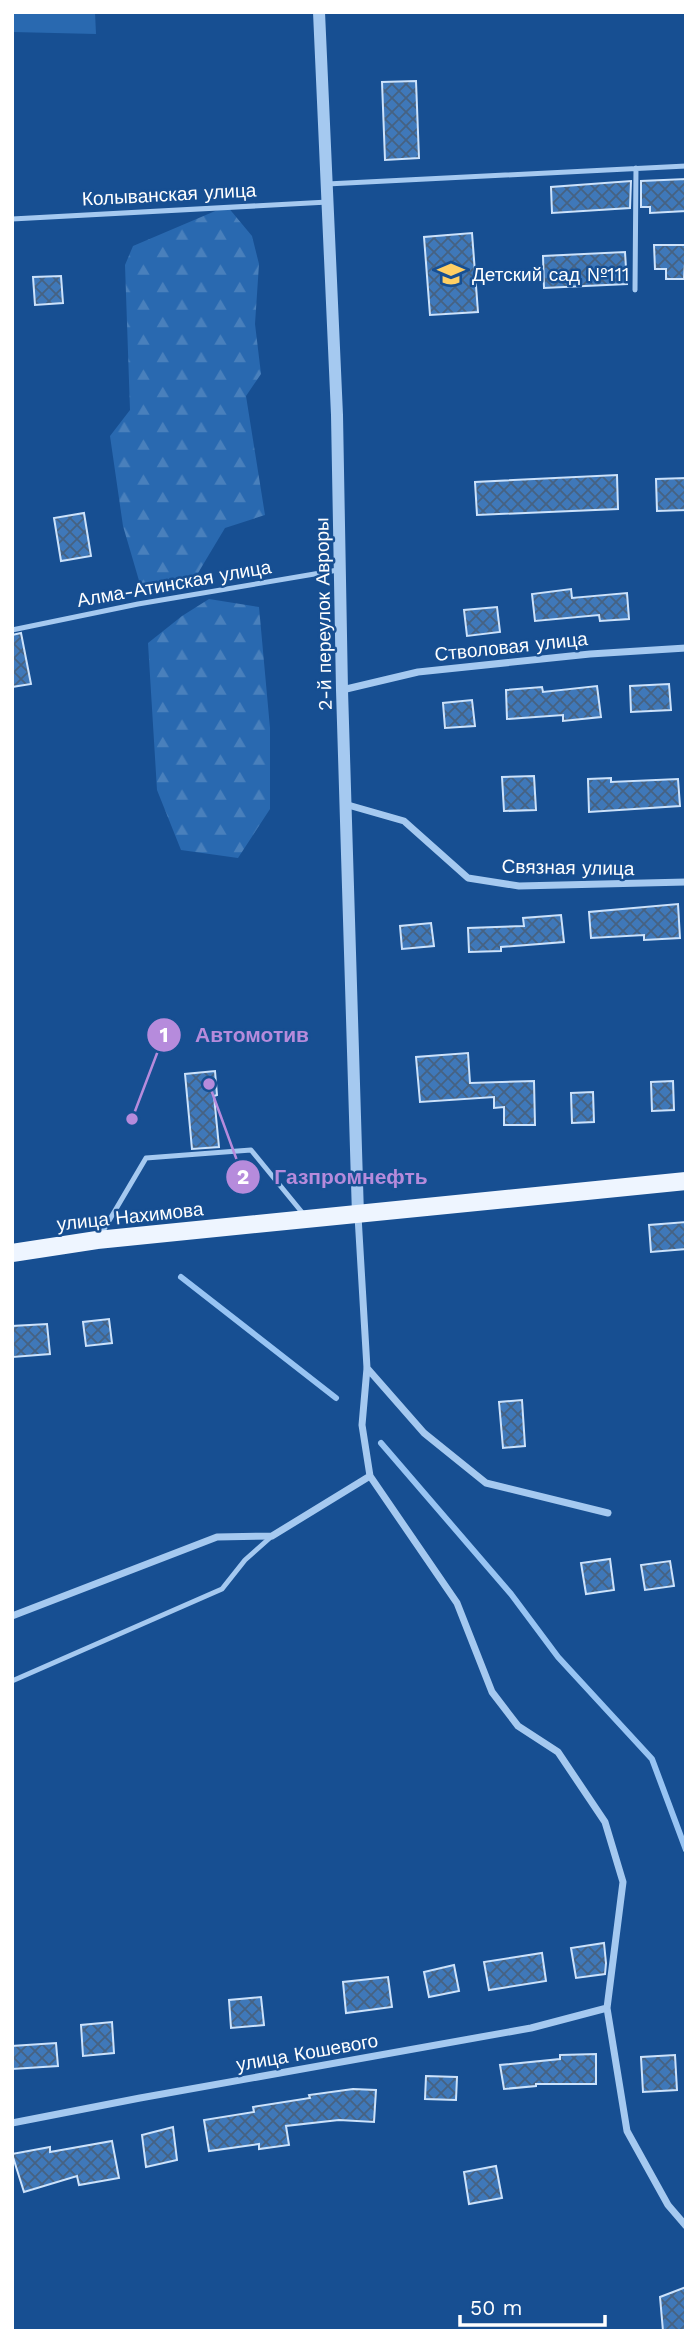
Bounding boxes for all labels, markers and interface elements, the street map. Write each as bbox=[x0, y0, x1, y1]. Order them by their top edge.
street label: Колыванская улица bbox=[81, 178, 257, 211]
school or university icon: Детский сад №111 bbox=[436, 259, 466, 289]
place label: Детский сад №111 bbox=[472, 263, 629, 286]
street label: 2-й переулок Авроры bbox=[310, 517, 337, 711]
street label: Алма-Атинская улица bbox=[75, 555, 273, 612]
street label: Стволовая улица bbox=[433, 627, 589, 666]
street label: Связная улица bbox=[501, 855, 635, 880]
callout: Автомотив bbox=[146, 1014, 323, 1056]
text: 1 bbox=[159, 1022, 169, 1047]
text: Автомотив bbox=[195, 1022, 309, 1047]
callout: Газпромнефть bbox=[225, 1156, 441, 1198]
text: 2 bbox=[237, 1164, 249, 1189]
text: Газпромнефть bbox=[274, 1164, 428, 1189]
street label: улица Нахимова bbox=[56, 1197, 205, 1236]
street label: улица Кошевого bbox=[234, 2029, 380, 2076]
scale bar bbox=[460, 2284, 605, 2328]
text: 50 m bbox=[470, 2295, 522, 2320]

